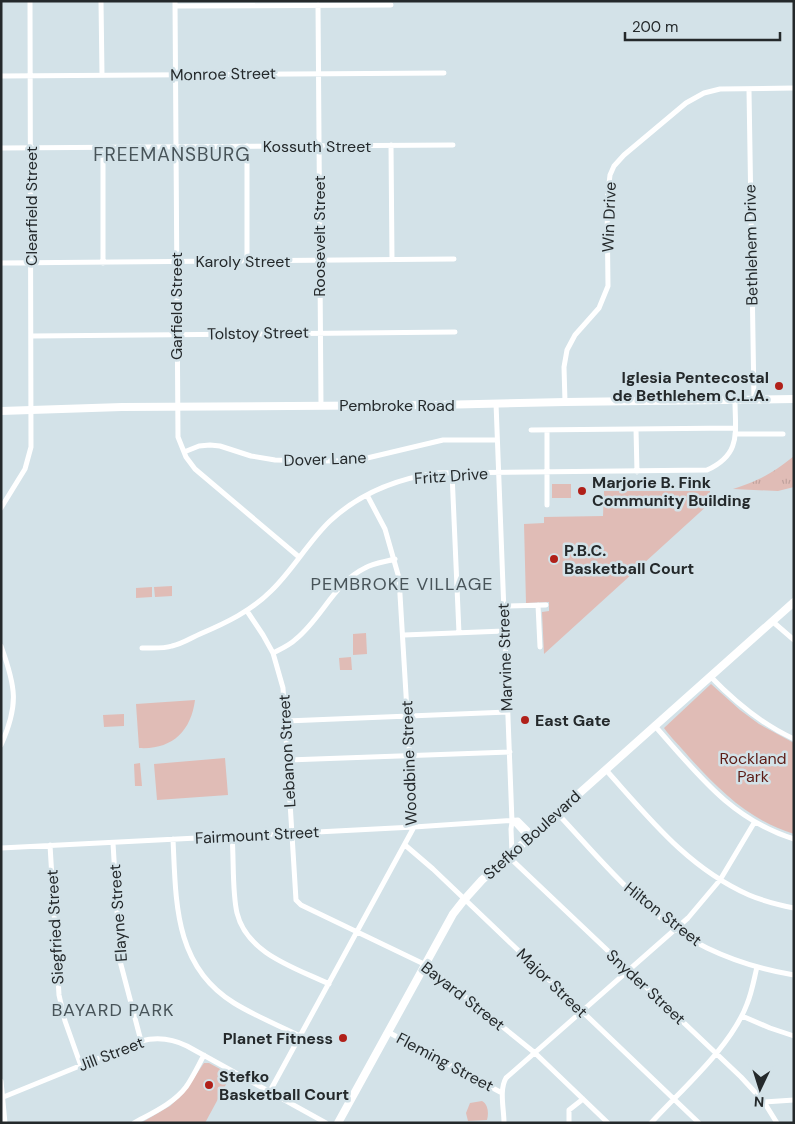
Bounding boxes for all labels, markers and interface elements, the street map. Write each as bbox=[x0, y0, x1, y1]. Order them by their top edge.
scale bar bbox=[625, 10, 780, 42]
text: 200 m bbox=[632, 17, 678, 37]
street label: Monroe Street bbox=[170, 63, 276, 85]
street label: Kossuth Street bbox=[263, 136, 371, 157]
district label: FREEMANSBURG bbox=[93, 142, 251, 167]
street label: Clearfield Street bbox=[21, 146, 42, 266]
street label: Roosevelt Street bbox=[309, 175, 330, 297]
street label: Win Drive bbox=[597, 181, 621, 253]
street label: Bethlehem Drive bbox=[739, 184, 763, 306]
street label: Karoly Street bbox=[196, 251, 290, 272]
street label: Garfield Street bbox=[166, 252, 187, 360]
street label: Tolstoy Street bbox=[207, 322, 309, 344]
place label: Iglesia Pentecostal de Bethlehem C.L.A. bbox=[612, 367, 769, 406]
marker: Iglesia Pentecostal de Bethlehem C.L.A. bbox=[773, 380, 785, 392]
street label: Pembroke Road bbox=[339, 395, 455, 416]
street label: Dover Lane bbox=[283, 447, 367, 471]
street label: Fritz Drive bbox=[413, 463, 489, 489]
place label: Marjorie B. Fink Community Building bbox=[592, 472, 751, 511]
marker: Marjorie B. Fink Community Building bbox=[576, 485, 588, 497]
place label: P.B.C. Basketball Court bbox=[564, 540, 694, 579]
marker: P.B.C. Basketball Court bbox=[548, 553, 560, 565]
district label: PEMBROKE VILLAGE bbox=[311, 572, 493, 596]
street label: Marvine Street bbox=[493, 603, 517, 711]
street label: Lebanon Street bbox=[274, 694, 300, 808]
street label: Woodbine Street bbox=[396, 700, 422, 826]
place label: East Gate bbox=[535, 710, 611, 731]
marker: East Gate bbox=[519, 714, 531, 726]
park label: Rockland Park bbox=[719, 748, 787, 787]
street label: Stefko Boulevard bbox=[479, 786, 585, 884]
street label: Fairmount Street bbox=[194, 821, 320, 849]
street label: Elayne Street bbox=[104, 863, 132, 963]
street label: Siegfried Street bbox=[42, 869, 68, 985]
street label: Hilton Street bbox=[620, 877, 706, 951]
street label: Major Street bbox=[512, 944, 592, 1022]
street label: Snyder Street bbox=[602, 945, 690, 1029]
street label: Bayard Street bbox=[417, 957, 509, 1035]
district label: BAYARD PARK bbox=[51, 998, 175, 1022]
place label: Planet Fitness bbox=[223, 1028, 333, 1049]
street label: Fleming Street bbox=[393, 1028, 497, 1096]
street label: Jill Street bbox=[75, 1032, 147, 1076]
marker: Planet Fitness bbox=[337, 1032, 349, 1044]
north arrow bbox=[735, 1064, 785, 1114]
place label: Stefko Basketball Court bbox=[219, 1066, 349, 1105]
marker: Stefko Basketball Court bbox=[203, 1079, 215, 1091]
text: N bbox=[753, 1093, 765, 1111]

